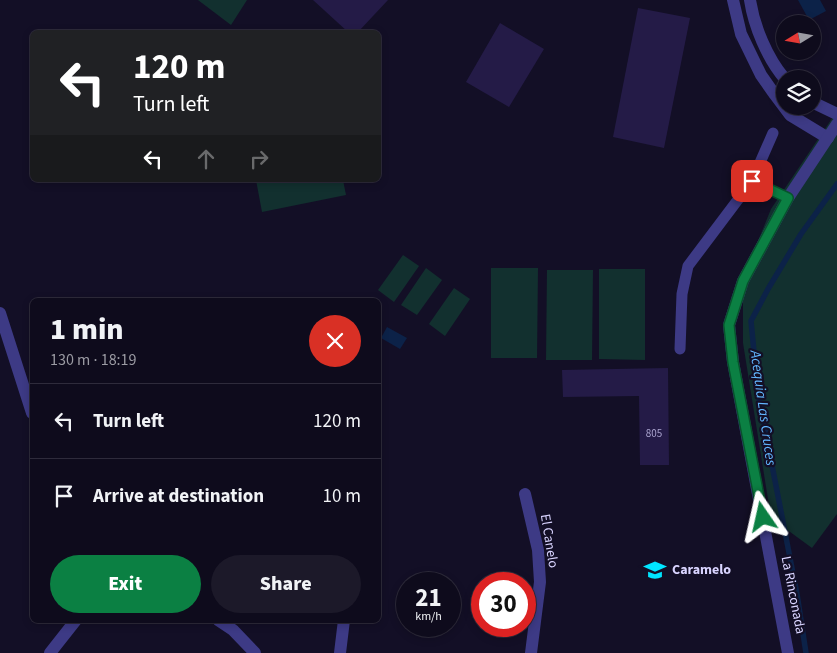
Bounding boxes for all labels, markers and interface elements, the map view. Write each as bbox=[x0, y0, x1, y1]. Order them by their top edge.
north arrow bbox=[776, 15, 821, 60]
map controls bbox=[776, 15, 821, 115]
text: 120 m bbox=[133, 42, 225, 92]
icon: left bbox=[50, 50, 115, 115]
button: layers bbox=[776, 70, 821, 115]
text: Turn left bbox=[133, 88, 209, 120]
icon: left bbox=[139, 145, 167, 173]
icon: ahead bbox=[192, 145, 220, 173]
icon: right bbox=[245, 145, 273, 173]
pin bbox=[731, 160, 773, 202]
icon: arrive bbox=[738, 167, 766, 195]
text: 1 min bbox=[50, 308, 124, 351]
button: close bbox=[309, 315, 361, 367]
water label: Acequia Las Cruces bbox=[744, 348, 781, 467]
text: 130 m · 18:19 bbox=[50, 349, 137, 371]
icon: left bbox=[50, 407, 78, 435]
text: Turn left bbox=[93, 408, 164, 435]
text: 120 m bbox=[313, 408, 361, 435]
house number: 805 bbox=[646, 426, 662, 441]
icon: arrive bbox=[50, 482, 78, 510]
text: Arrive at destination bbox=[93, 483, 264, 510]
text: 10 m bbox=[323, 483, 361, 510]
position arrow bbox=[736, 490, 788, 542]
street label: El Canelo bbox=[535, 512, 563, 570]
street label: La Rinconada bbox=[776, 554, 810, 636]
button: Exit bbox=[50, 555, 201, 613]
button: Share bbox=[211, 555, 361, 613]
school or university icon: Caramelo bbox=[642, 557, 668, 583]
place label: Caramelo bbox=[672, 560, 731, 580]
speed limit sign: 30 bbox=[471, 572, 536, 637]
text: 21 bbox=[415, 580, 442, 616]
text: km/h bbox=[415, 608, 442, 625]

